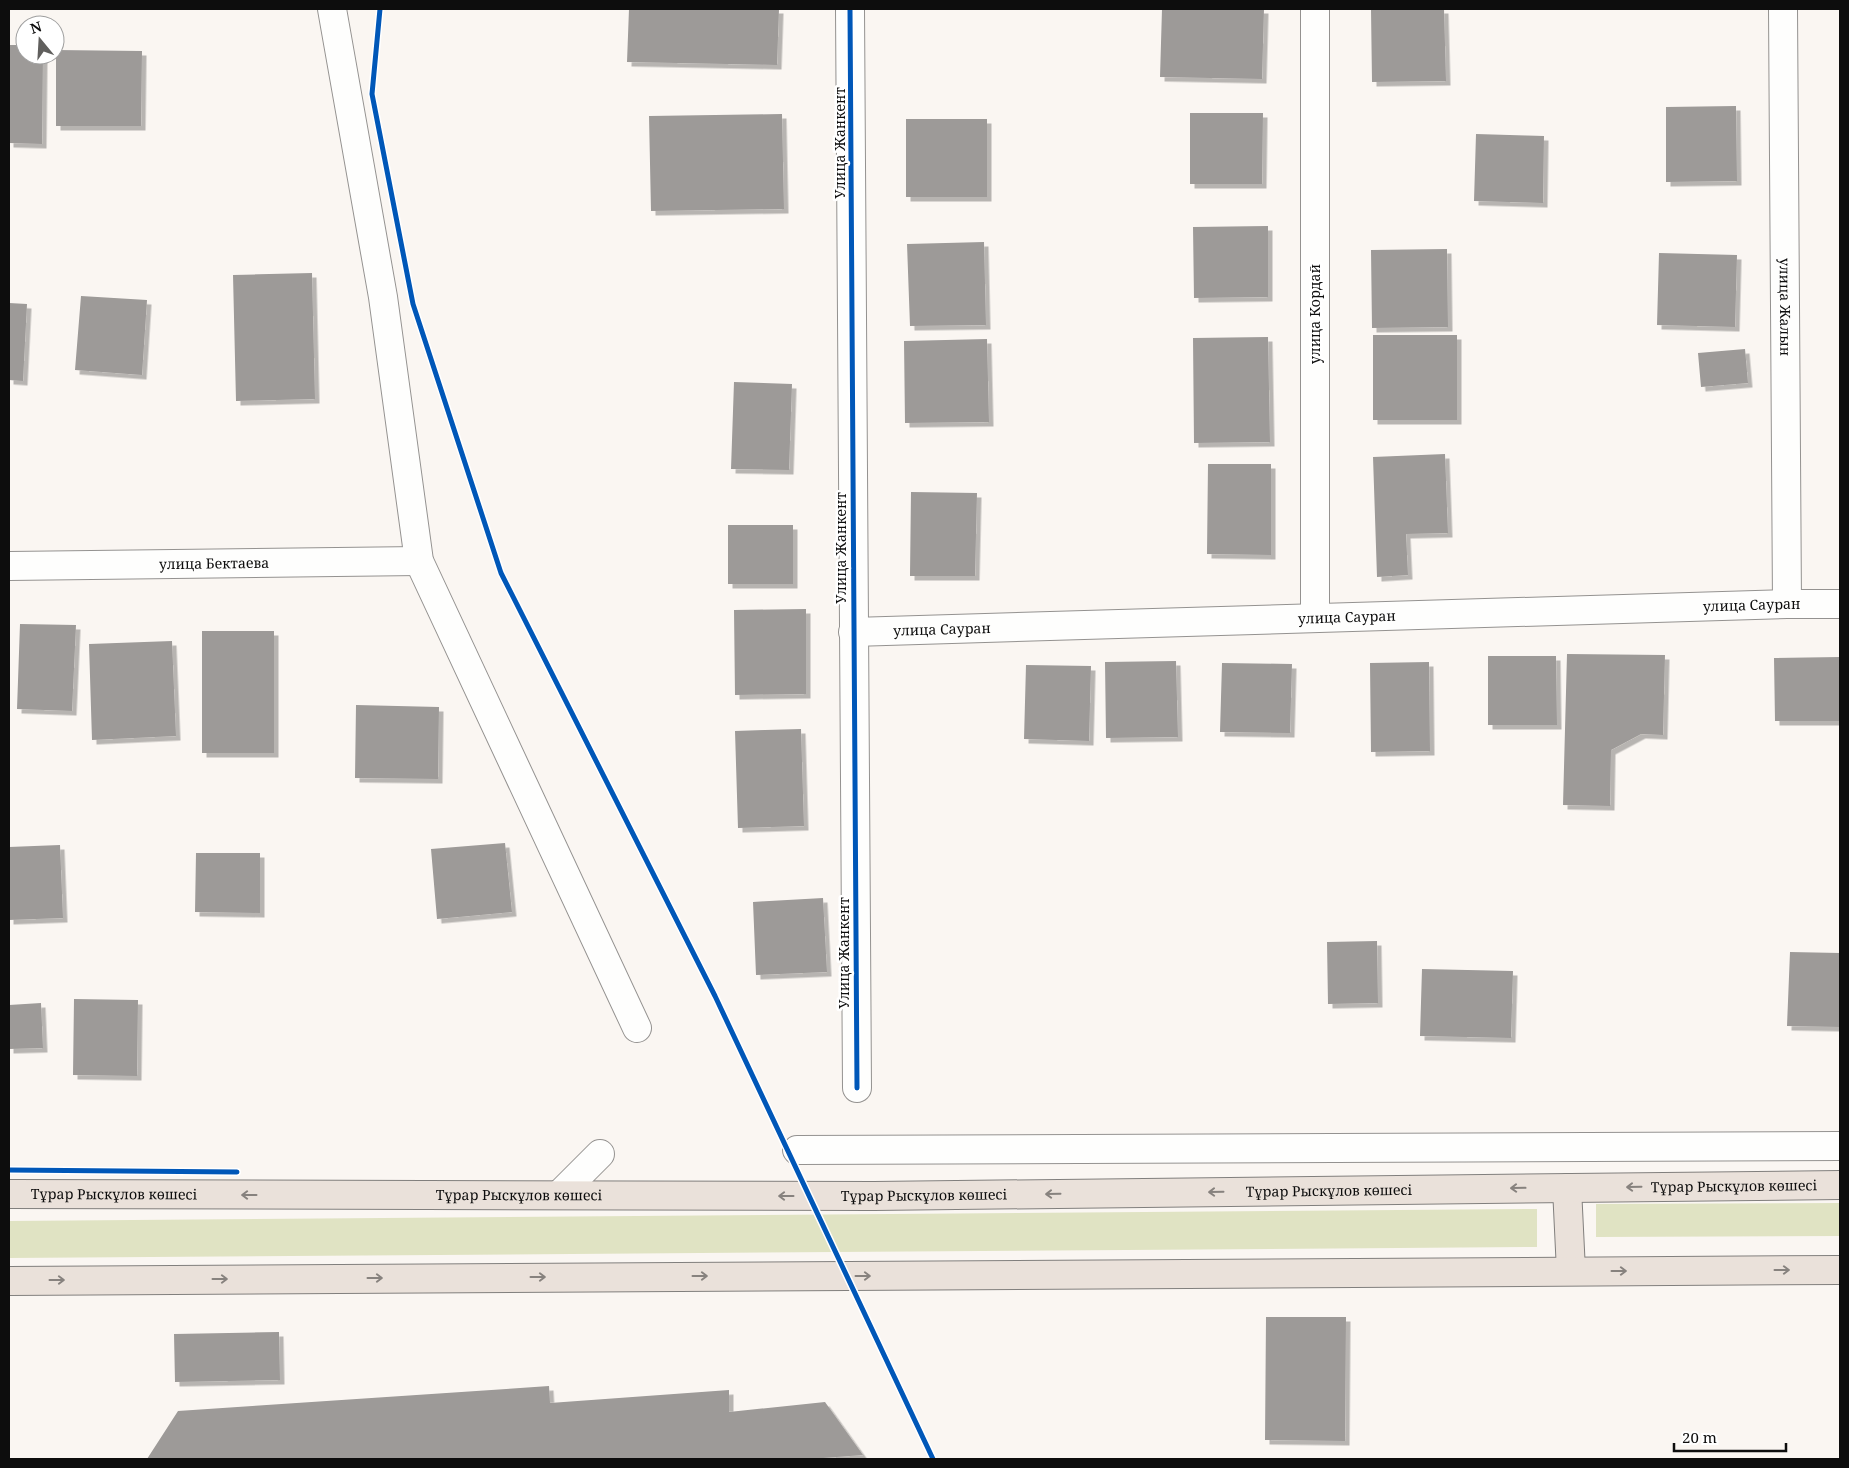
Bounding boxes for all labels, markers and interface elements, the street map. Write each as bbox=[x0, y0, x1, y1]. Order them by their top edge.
north arrow bbox=[15, 15, 65, 65]
text: N bbox=[28, 16, 44, 38]
street label: Улица Жанкент bbox=[830, 87, 849, 199]
street label: улица Жалын bbox=[1776, 258, 1795, 356]
street label: улица Кордай bbox=[1305, 264, 1324, 364]
street label: Улица Жанкент bbox=[831, 492, 850, 604]
street label: улица Бектаева bbox=[159, 553, 269, 573]
street label: улица Сауран bbox=[1702, 594, 1800, 616]
street label: улица Сауран bbox=[1298, 606, 1396, 628]
street label: улица Сауран bbox=[893, 618, 991, 640]
street label: Улица Жанкент bbox=[834, 897, 853, 1009]
street label: Тұрар Рыскұлов көшесі bbox=[1651, 1175, 1817, 1196]
street label: Тұрар Рыскұлов көшесі bbox=[1246, 1180, 1412, 1201]
one-way arrow bbox=[1626, 1182, 1642, 1192]
one-way arrow bbox=[1510, 1183, 1526, 1193]
street label: Тұрар Рыскұлов көшесі bbox=[31, 1184, 197, 1203]
street label: Тұрар Рыскұлов көшесі bbox=[841, 1184, 1008, 1205]
street label: Тұрар Рыскұлов көшесі bbox=[436, 1185, 602, 1204]
one-way arrow bbox=[1208, 1187, 1224, 1197]
one-way arrow bbox=[1045, 1189, 1062, 1199]
one-way arrow bbox=[242, 1190, 258, 1200]
one-way arrow bbox=[778, 1191, 794, 1201]
one-way arrow bbox=[1774, 1265, 1790, 1275]
one-way arrow bbox=[1611, 1266, 1627, 1276]
one-way arrow bbox=[854, 1271, 870, 1280]
one-way arrow bbox=[692, 1272, 708, 1281]
one-way arrow bbox=[366, 1273, 383, 1283]
one-way arrow bbox=[529, 1273, 545, 1282]
one-way arrow bbox=[212, 1274, 228, 1284]
one-way arrow bbox=[49, 1275, 65, 1285]
scale bar bbox=[1674, 1420, 1786, 1452]
text: 20 m bbox=[1682, 1427, 1717, 1447]

